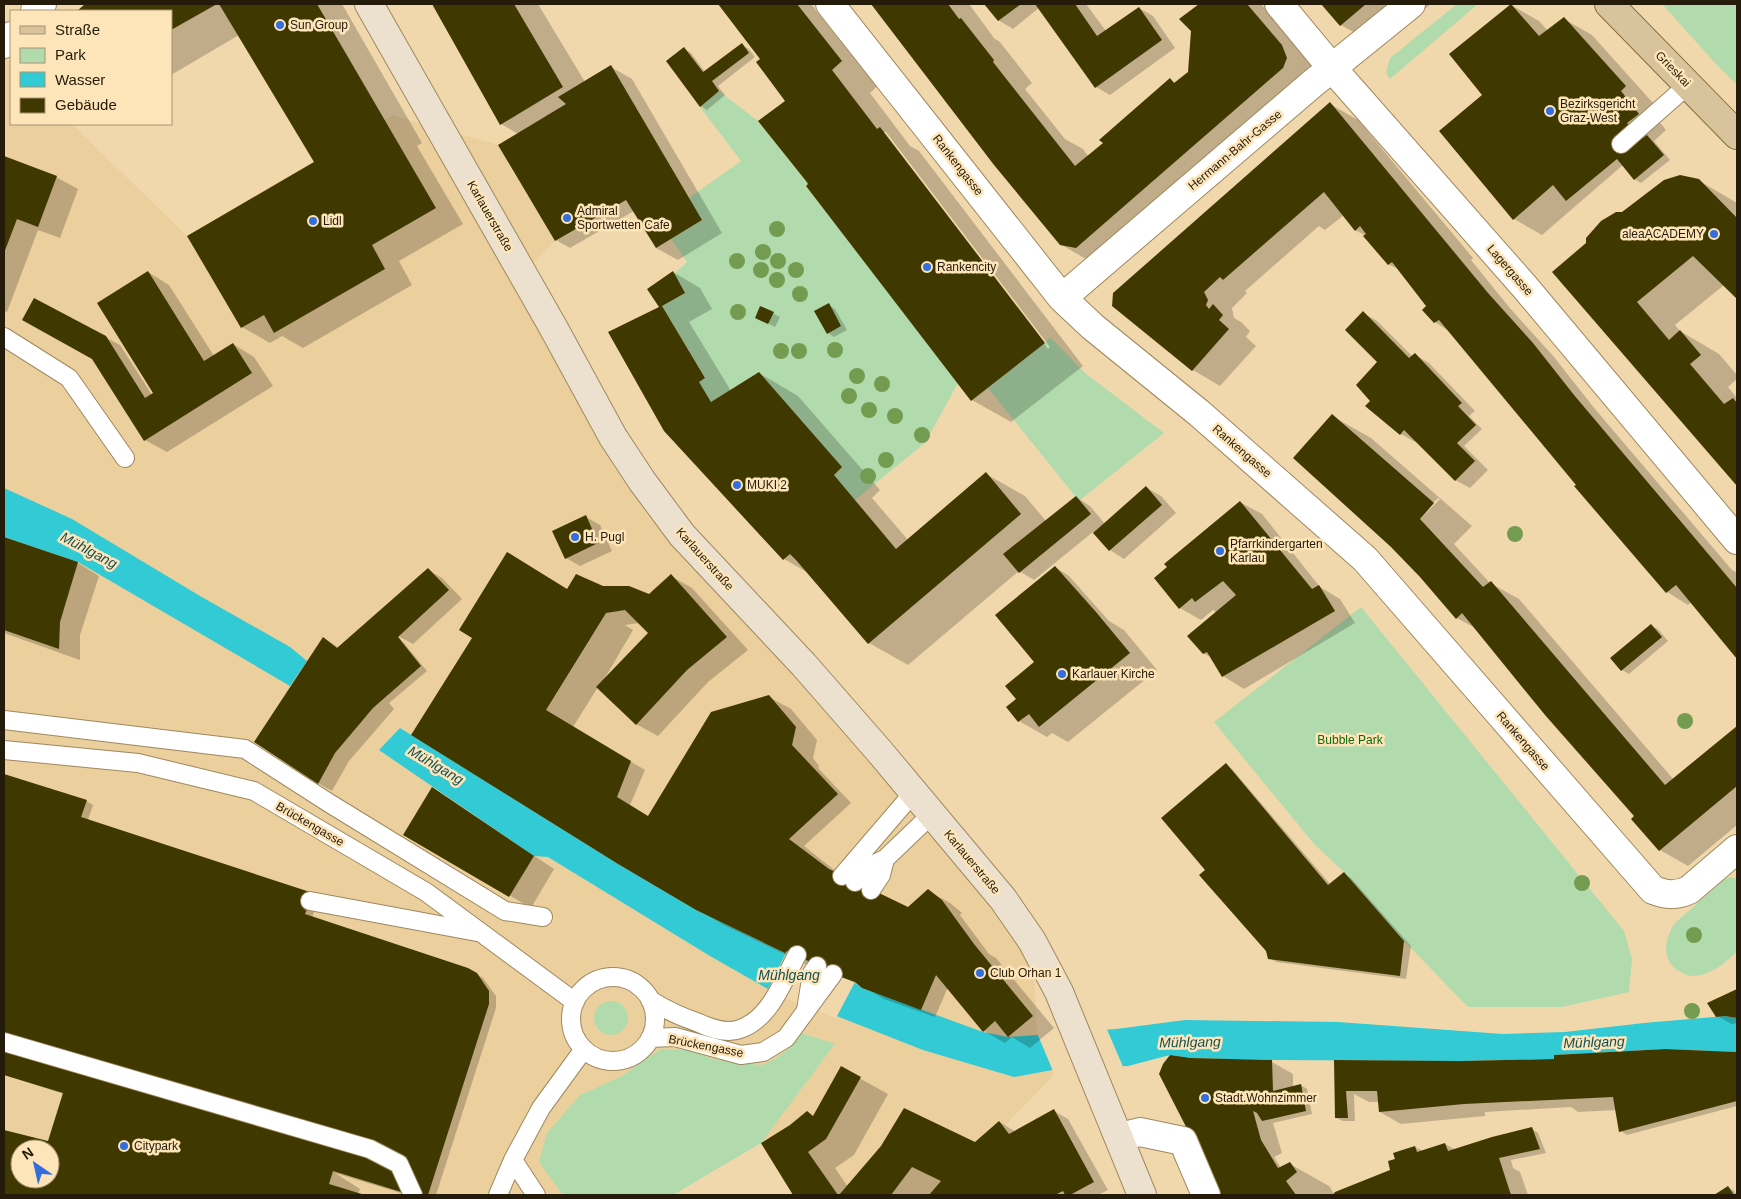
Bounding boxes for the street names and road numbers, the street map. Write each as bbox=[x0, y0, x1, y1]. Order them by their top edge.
street label: Grieskai bbox=[1653, 48, 1693, 90]
street label: Hermann-Bahr-Gasse bbox=[1186, 107, 1285, 193]
street label: Rankengasse bbox=[930, 132, 986, 198]
street label: Karlauerstraße bbox=[464, 178, 516, 254]
street label: Lagergasse bbox=[1484, 242, 1536, 299]
street label: Rankengasse bbox=[1210, 422, 1275, 481]
street label: Karlauerstraße bbox=[673, 525, 737, 593]
street label: Rankengasse bbox=[1494, 709, 1553, 774]
street label: Brückengasse bbox=[274, 799, 347, 849]
street label: Karlauerstraße bbox=[941, 827, 1003, 897]
street label: Brückengasse bbox=[667, 1032, 745, 1060]

